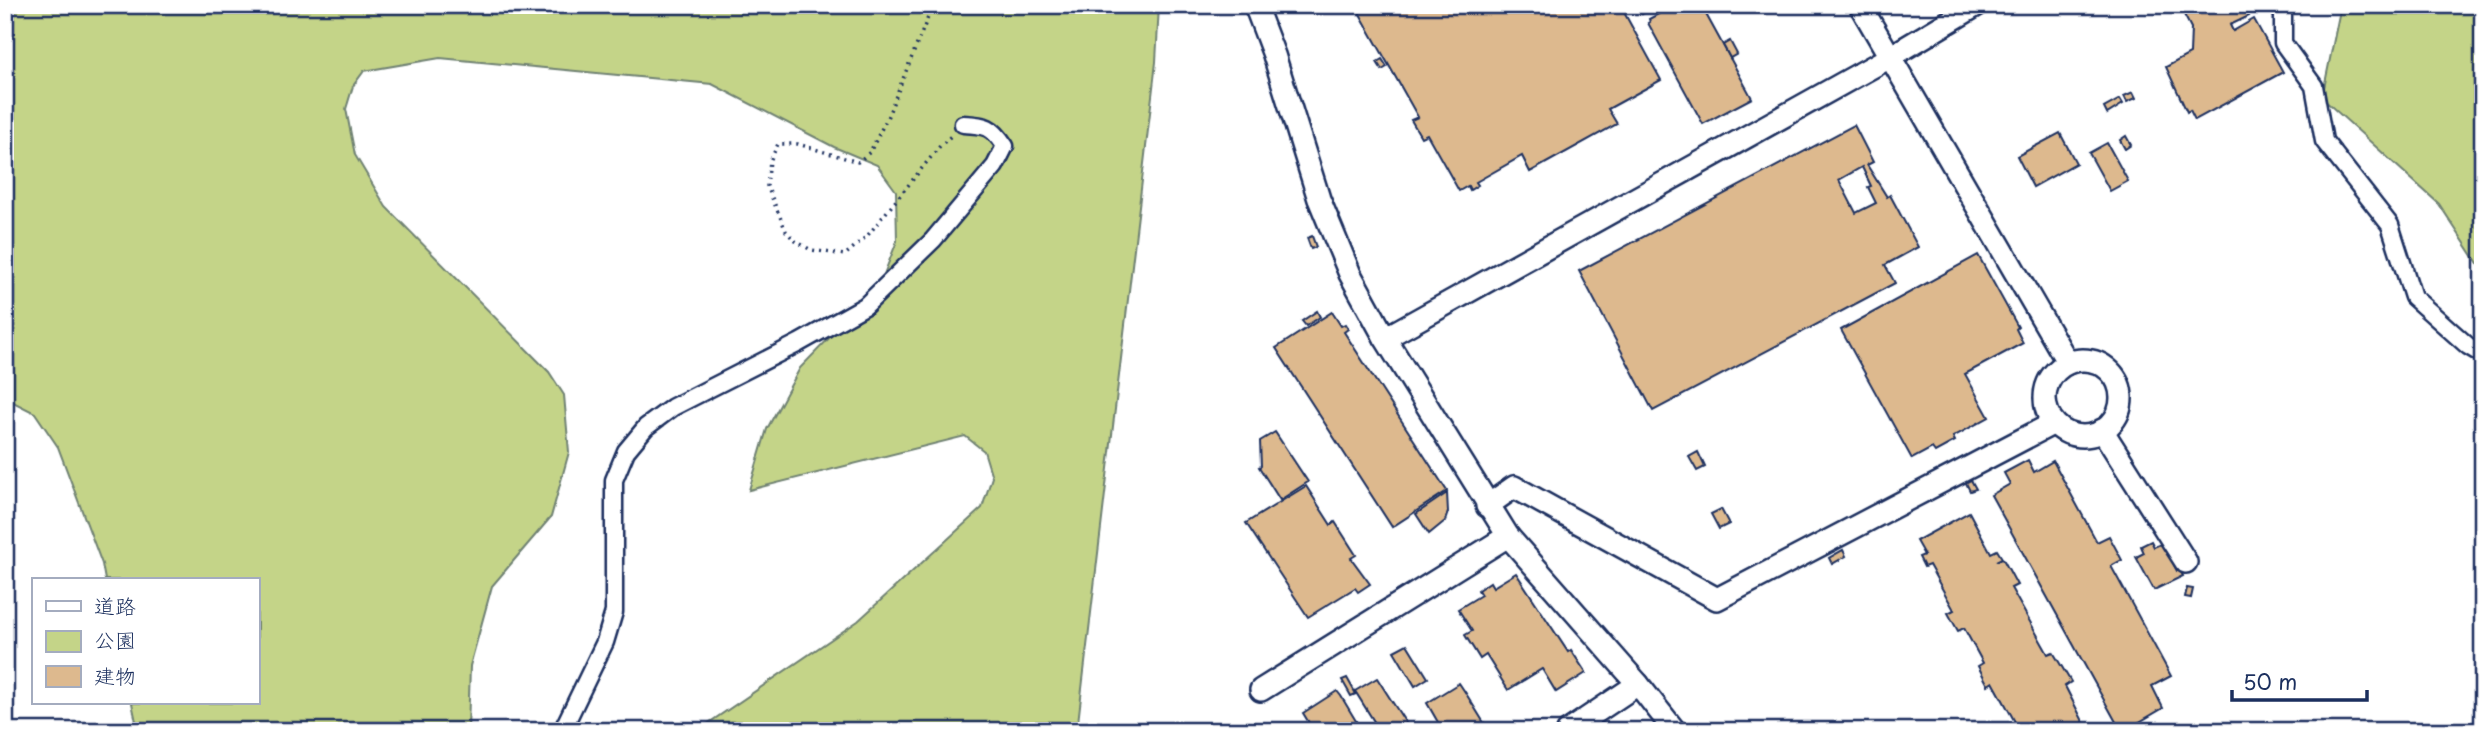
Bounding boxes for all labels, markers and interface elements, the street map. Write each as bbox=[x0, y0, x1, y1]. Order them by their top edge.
legend bbox=[32, 578, 259, 704]
text: 道路 bbox=[94, 589, 136, 621]
text: 公園 bbox=[94, 623, 136, 655]
text: 建物 bbox=[94, 659, 136, 691]
scale bar bbox=[2232, 659, 2367, 703]
text: 50 m bbox=[2243, 665, 2297, 697]

